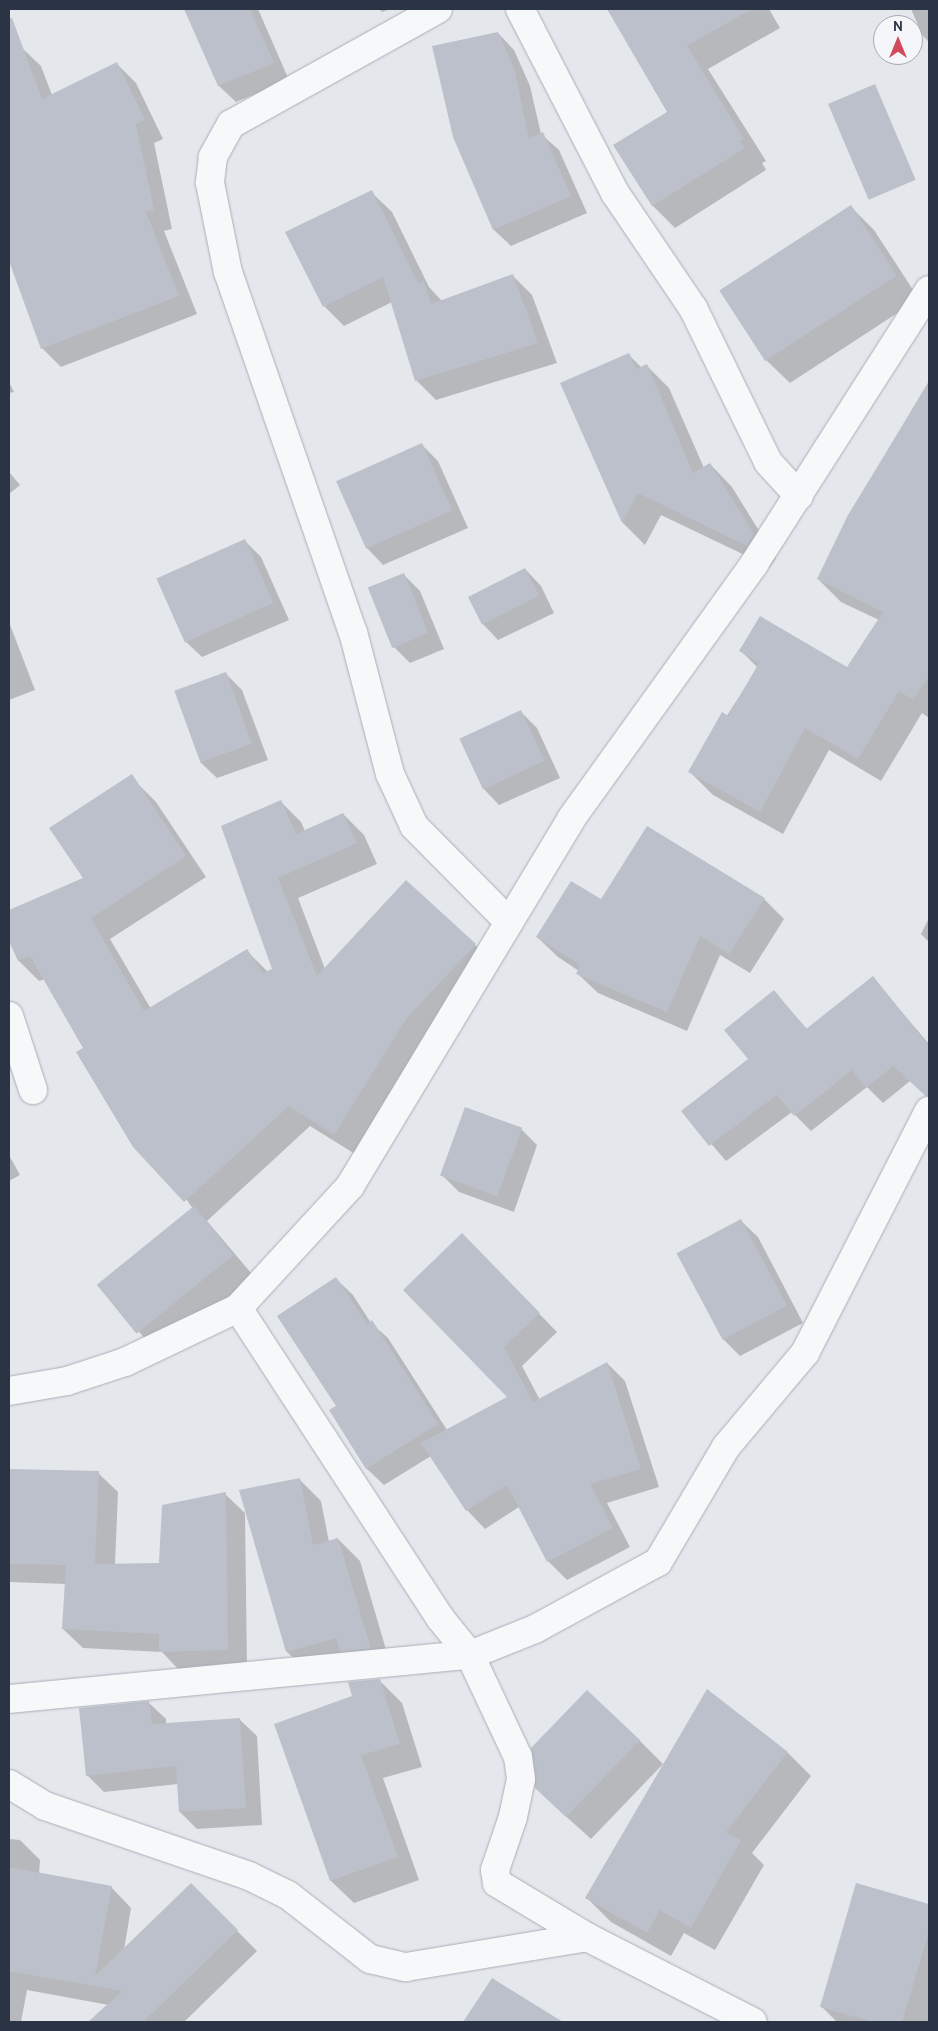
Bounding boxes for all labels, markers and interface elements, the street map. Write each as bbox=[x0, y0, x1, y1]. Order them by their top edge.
north arrow bbox=[873, 15, 923, 65]
text: N bbox=[893, 17, 903, 35]

